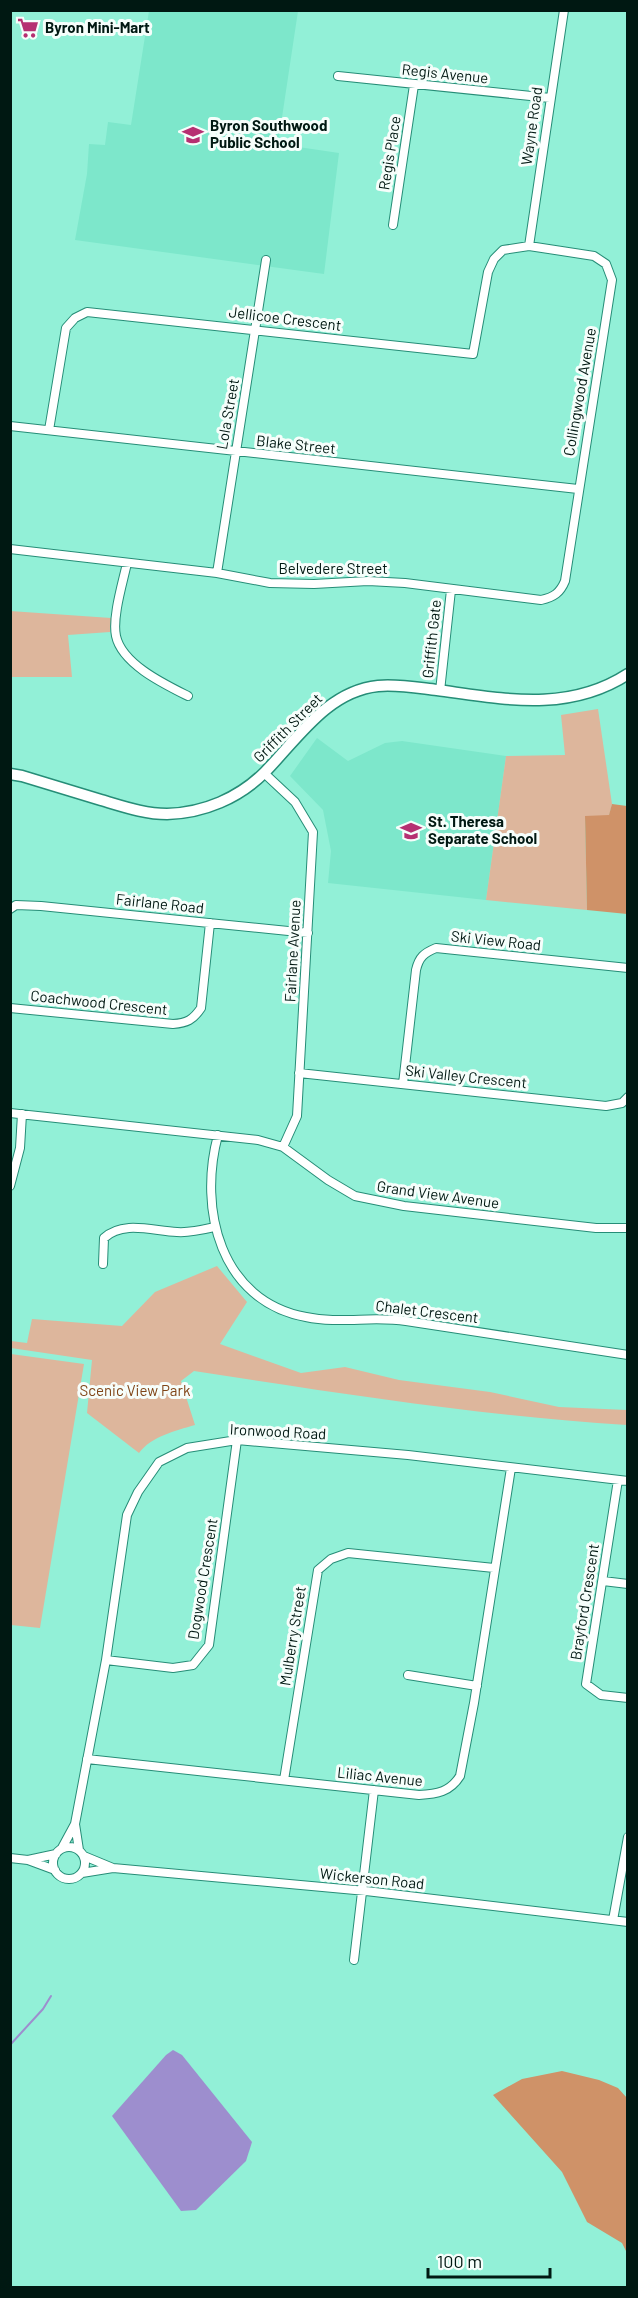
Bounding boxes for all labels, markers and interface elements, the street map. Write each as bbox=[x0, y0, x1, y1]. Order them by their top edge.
supermarket icon: Byron Mini-Mart bbox=[16, 16, 40, 40]
place label: Byron Mini-Mart bbox=[45, 18, 150, 36]
street label: Regis Avenue bbox=[401, 60, 489, 86]
street label: Wayne Road bbox=[517, 85, 545, 166]
street label: Regis Place bbox=[374, 114, 404, 191]
place label: Byron Southwood Public School bbox=[210, 116, 327, 151]
school or university icon: Byron Southwood Public School bbox=[181, 123, 205, 147]
street label: Jellicoe Crescent bbox=[228, 302, 342, 334]
street label: Collingwood Avenue bbox=[559, 326, 599, 457]
street label: Lola Street bbox=[212, 377, 242, 451]
street label: Blake Street bbox=[256, 431, 337, 457]
street label: Belvedere Street bbox=[278, 559, 388, 577]
street label: Griffith Gate bbox=[418, 599, 444, 679]
street label: Griffith Street bbox=[249, 689, 325, 765]
place label: St. Theresa Separate School bbox=[428, 812, 537, 847]
school or university icon: St. Theresa Separate School bbox=[399, 819, 423, 843]
street label: Fairlane Road bbox=[115, 889, 205, 917]
street label: Fairlane Avenue bbox=[280, 899, 304, 1003]
street label: Ski View Road bbox=[450, 926, 542, 954]
street label: Coachwood Crescent bbox=[30, 986, 168, 1018]
street label: Ski Valley Crescent bbox=[404, 1061, 528, 1091]
street label: Grand View Avenue bbox=[376, 1177, 500, 1212]
street label: Chalet Crescent bbox=[375, 1296, 480, 1326]
park label: Scenic View Park bbox=[80, 1381, 191, 1399]
street label: Ironwood Road bbox=[229, 1419, 327, 1443]
street label: Dogwood Crescent bbox=[184, 1517, 220, 1641]
street label: Brayford Crescent bbox=[566, 1542, 602, 1661]
street label: Mulberry Street bbox=[275, 1585, 309, 1687]
street label: Liliac Avenue bbox=[337, 1763, 424, 1789]
street label: Wickerson Road bbox=[319, 1864, 425, 1892]
scale bar bbox=[428, 2241, 550, 2279]
text: 100 m bbox=[437, 2250, 482, 2272]

